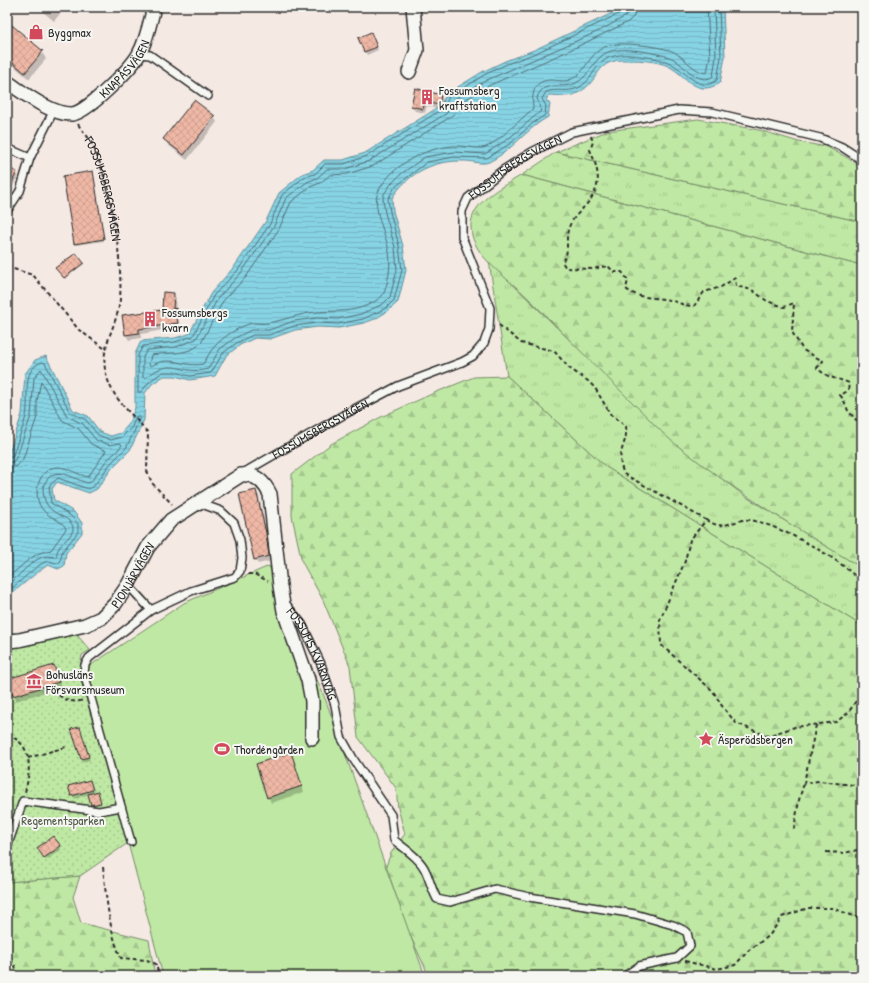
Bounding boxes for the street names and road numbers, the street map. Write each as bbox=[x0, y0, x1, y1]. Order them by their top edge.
street label: KNAPÅSVÄGEN bbox=[95, 37, 154, 102]
street label: FOSSUMSBERGSVÄGEN bbox=[464, 130, 565, 204]
street label: FOSSUMSBERGSVÄGEN bbox=[80, 132, 126, 242]
street label: FOSSUMSBERGSVÄGEN bbox=[268, 394, 372, 464]
street label: PIONJÄRVÄGEN bbox=[106, 538, 158, 611]
street label: FOSSUMS KVARNVÄG bbox=[282, 602, 342, 703]

